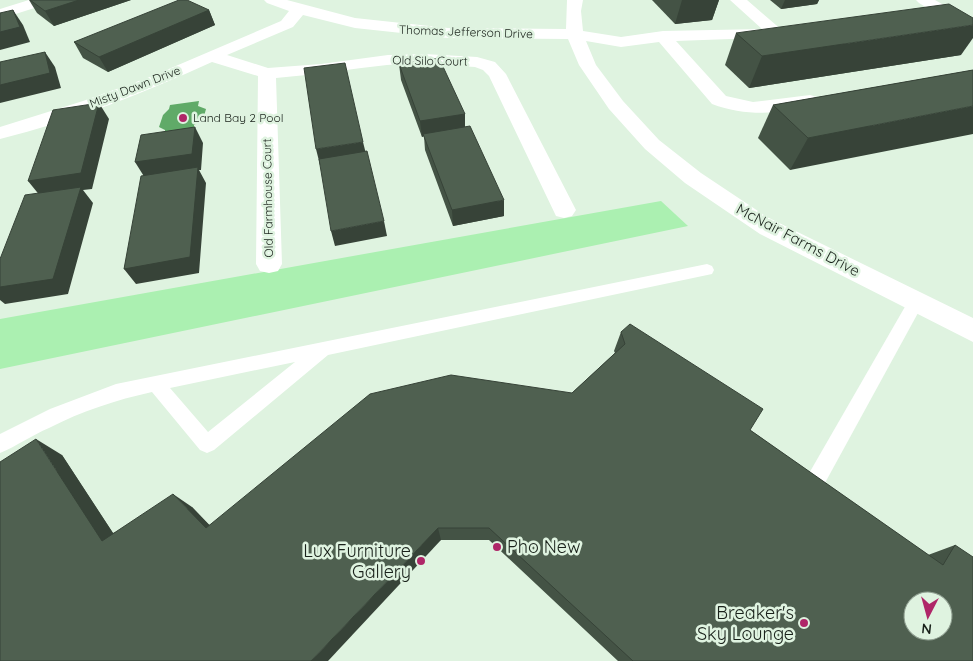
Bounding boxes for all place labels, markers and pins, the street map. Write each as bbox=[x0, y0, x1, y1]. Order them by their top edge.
place label: Land Bay 2 Pool bbox=[193, 110, 284, 125]
marker: Land Bay 2 Pool bbox=[177, 112, 189, 124]
place label: Pho New bbox=[507, 535, 581, 558]
place label: Lux Furniture Gallery bbox=[303, 539, 411, 583]
marker: Pho New bbox=[491, 541, 503, 553]
marker: Lux Furniture Gallery bbox=[415, 555, 427, 567]
place label: Breaker's Sky Lounge bbox=[697, 601, 794, 645]
marker: Breaker's Sky Lounge bbox=[798, 617, 810, 629]

